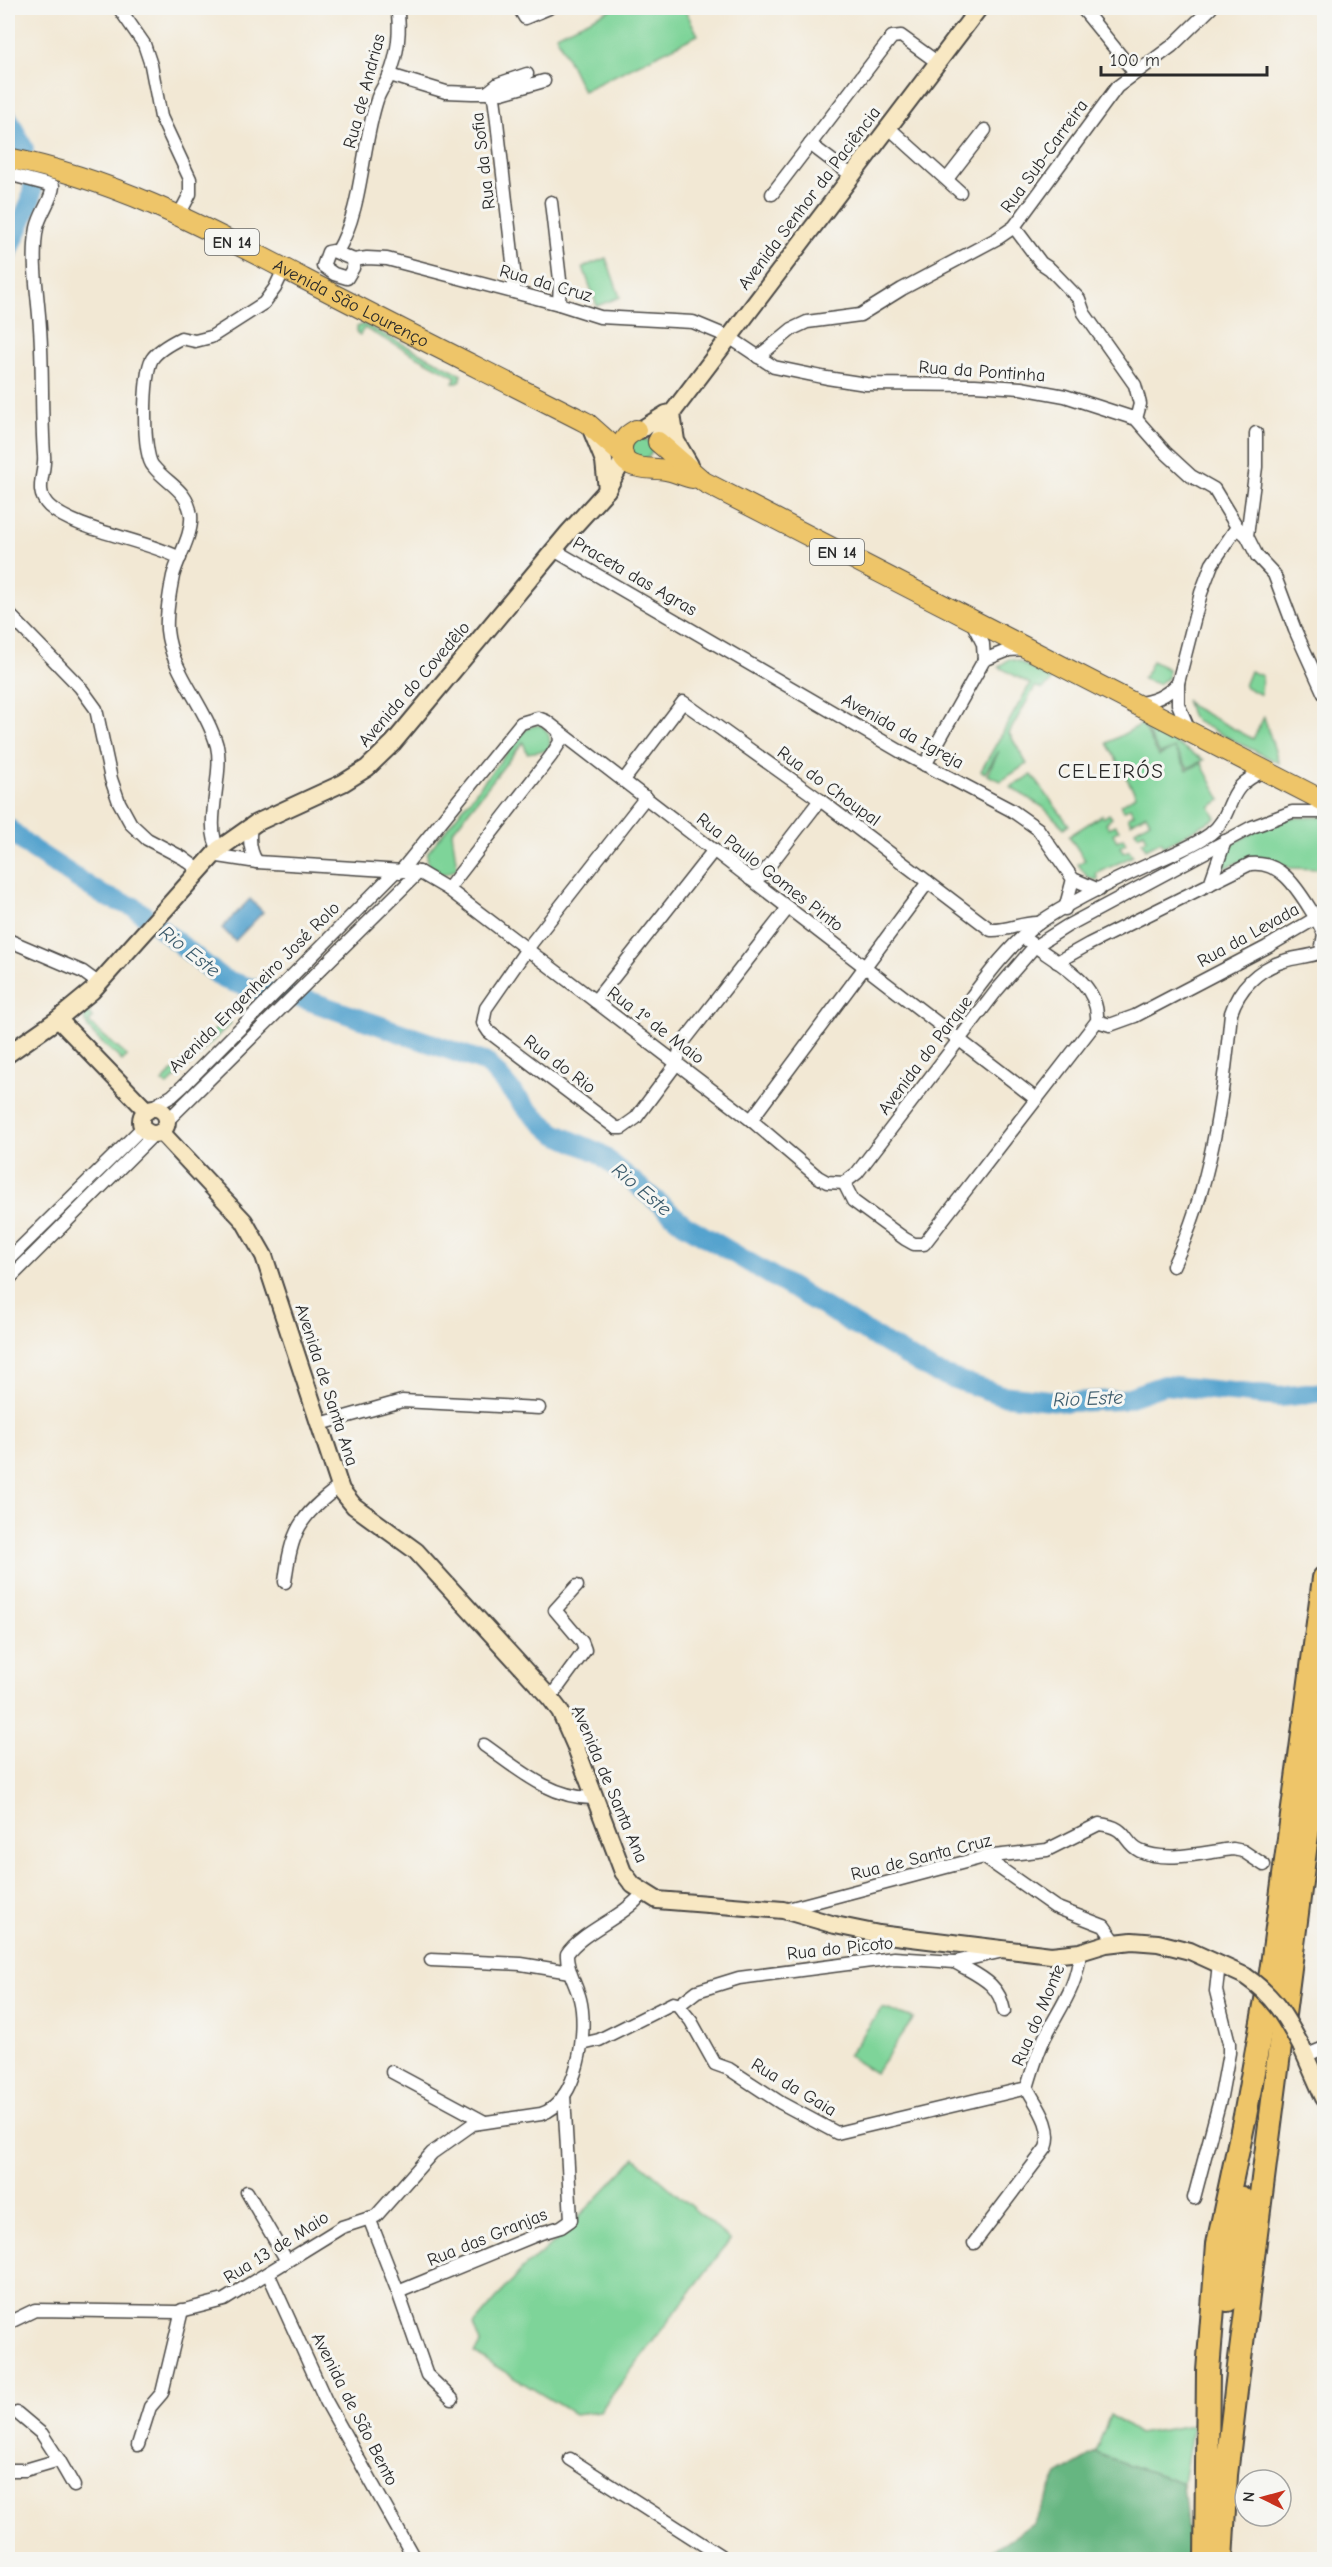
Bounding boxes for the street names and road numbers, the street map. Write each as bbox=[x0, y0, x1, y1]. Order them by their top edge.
street label: Rua de Andrias bbox=[339, 32, 390, 151]
street label: Rua Sub-Carreira bbox=[996, 96, 1092, 217]
street label: Avenida Senhor da Paciência bbox=[734, 103, 885, 294]
street label: Rua da Sofia bbox=[467, 111, 500, 211]
road number: EN 14 bbox=[205, 229, 259, 255]
street label: Avenida São Lourenço bbox=[269, 255, 432, 352]
street label: Rua da Cruz bbox=[497, 260, 595, 307]
street label: Rua da Pontinha bbox=[918, 357, 1046, 386]
street label: Praceta das Agras bbox=[569, 532, 700, 620]
road number: EN 14 bbox=[810, 539, 864, 565]
street label: Avenida do Covedêlo bbox=[354, 617, 475, 751]
street label: Avenida da Igreja bbox=[838, 689, 967, 774]
street label: Rua do Choupal bbox=[773, 742, 884, 831]
street label: Rua Paulo Gomes Pinto bbox=[692, 809, 847, 936]
street label: Avenida Engenheiro José Rolo bbox=[164, 897, 344, 1077]
street label: Rua da Levada bbox=[1194, 899, 1303, 972]
street label: Rua 1º de Maio bbox=[603, 982, 708, 1069]
street label: Avenida do Parque bbox=[874, 992, 977, 1119]
street label: Rua do Rio bbox=[520, 1031, 600, 1098]
street label: Avenida de Santa Ana bbox=[290, 1302, 363, 1469]
street label: Avenida de Santa Ana bbox=[567, 1702, 652, 1866]
street label: Rua de Santa Cruz bbox=[849, 1830, 994, 1885]
street label: Rua do Picoto bbox=[786, 1932, 894, 1965]
street label: Rua do Monte bbox=[1008, 1961, 1069, 2069]
street label: Rua da Gaia bbox=[747, 2054, 840, 2121]
street label: Rua das Granjas bbox=[424, 2204, 550, 2271]
street label: Rua 13 de Maio bbox=[220, 2207, 333, 2288]
street label: Avenida de São Bento bbox=[307, 2329, 402, 2489]

